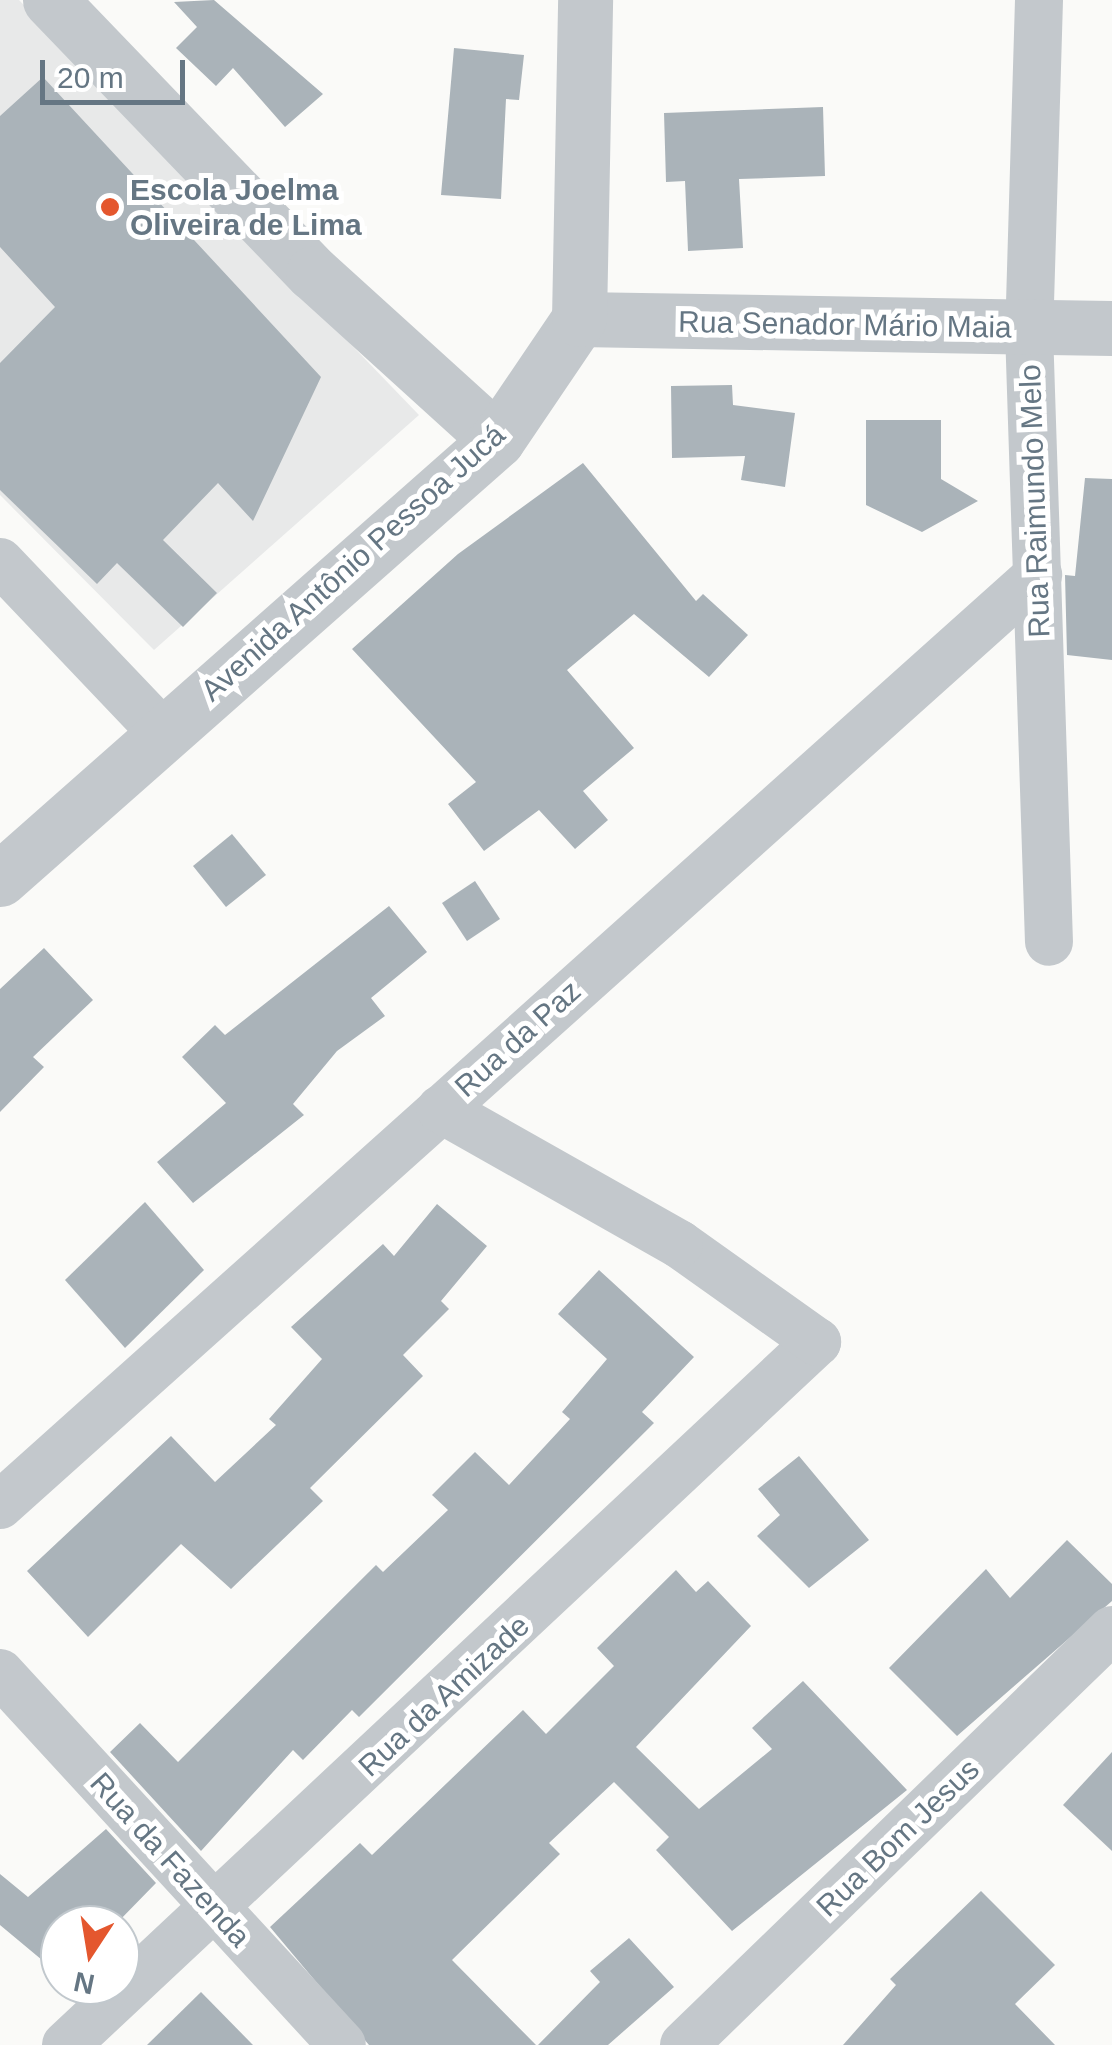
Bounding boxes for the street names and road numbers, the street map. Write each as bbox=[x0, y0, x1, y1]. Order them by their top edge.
street label: Rua Senador Mário Maia bbox=[678, 304, 1012, 346]
street label: Rua Raimundo Melo bbox=[1012, 364, 1058, 638]
street label: Avenida Antônio Pessoa Jucá bbox=[193, 416, 513, 710]
street label: Rua da Paz bbox=[448, 973, 588, 1105]
street label: Rua da Amizade bbox=[351, 1607, 537, 1785]
street label: Rua Bom Jesus bbox=[809, 1752, 987, 1924]
street label: Rua da Fazenda bbox=[82, 1766, 258, 1954]

